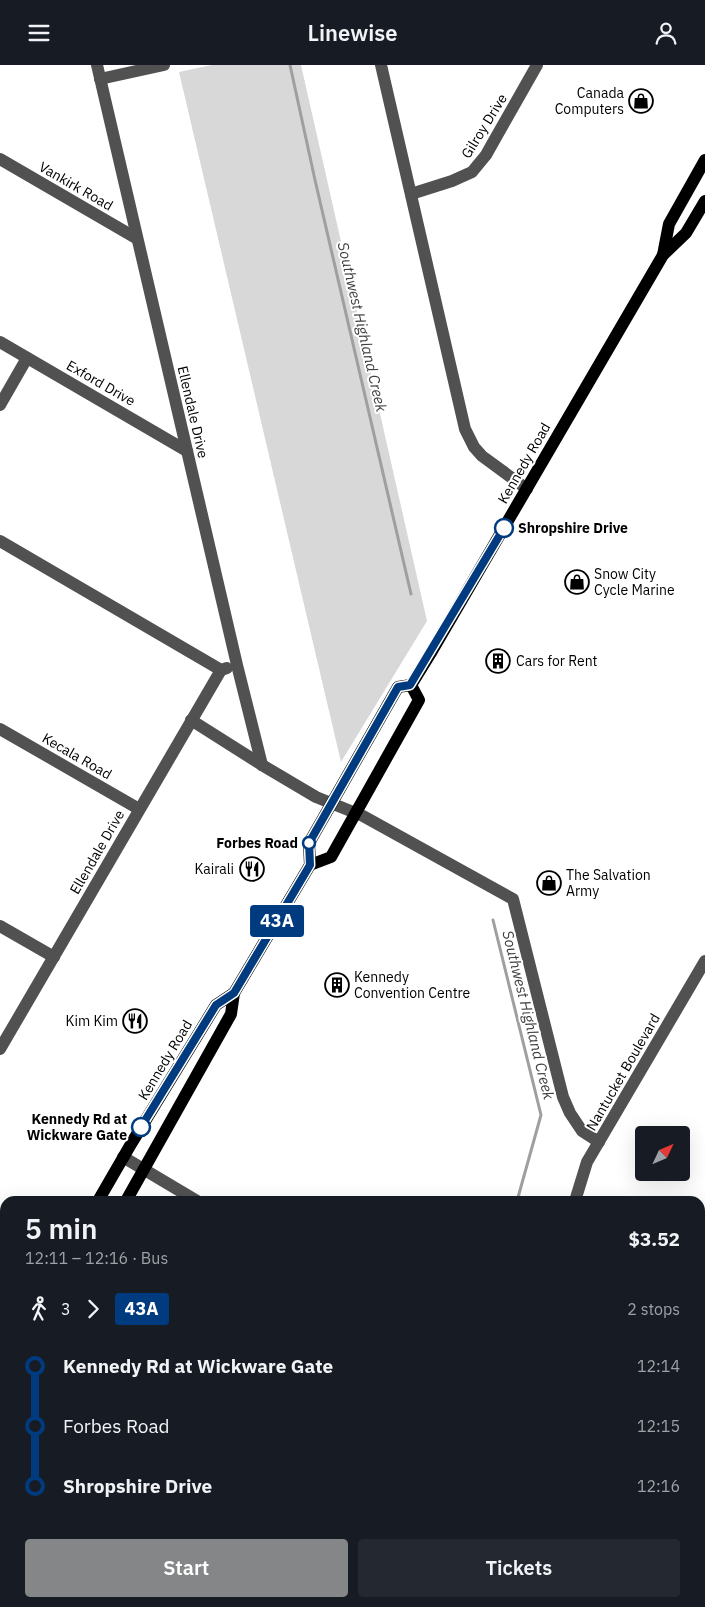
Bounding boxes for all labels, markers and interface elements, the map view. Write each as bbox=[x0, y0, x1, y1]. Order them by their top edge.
text: Linewise bbox=[308, 18, 397, 47]
icon: menu bbox=[25, 19, 53, 47]
icon: person bbox=[652, 19, 680, 47]
place label: Canada Computers bbox=[555, 84, 625, 118]
shop icon: Canada Computers bbox=[628, 88, 654, 114]
street label: Gilroy Drive bbox=[457, 90, 511, 162]
street label: Vankirk Road bbox=[36, 158, 116, 214]
water label: Southwest Highland Creek bbox=[334, 240, 391, 414]
street label: Exford Drive bbox=[63, 356, 139, 410]
street label: Ellendale Drive bbox=[174, 364, 212, 460]
street label: Kennedy Road bbox=[494, 419, 554, 507]
marker: Shropshire Drive bbox=[494, 518, 514, 538]
place label: Shropshire Drive bbox=[518, 519, 628, 537]
place label: Snow City Cycle Marine bbox=[594, 565, 675, 599]
shop icon: Snow City Cycle Marine bbox=[564, 569, 590, 595]
building icon: Cars for Rent bbox=[485, 648, 511, 674]
place label: Cars for Rent bbox=[516, 652, 598, 670]
street label: Kecala Road bbox=[39, 729, 115, 783]
street label: Ellendale Drive bbox=[66, 806, 129, 897]
place label: Forbes Road bbox=[216, 834, 298, 852]
marker: Forbes Road bbox=[302, 836, 316, 850]
restaurant icon: Kairali bbox=[239, 856, 265, 882]
place label: Kairali bbox=[194, 860, 234, 878]
place label: The Salvation Army bbox=[566, 866, 651, 900]
shop icon: The Salvation Army bbox=[536, 870, 562, 896]
line badge: 43A bbox=[248, 905, 306, 937]
text: 43A bbox=[260, 909, 294, 932]
water label: Southwest Highland Creek bbox=[498, 928, 559, 1102]
place label: Kennedy Convention Centre bbox=[354, 968, 471, 1002]
building icon: Kennedy Convention Centre bbox=[324, 972, 350, 998]
restaurant icon: Kim Kim bbox=[122, 1008, 148, 1034]
street label: Nantucket Boulevard bbox=[582, 1010, 664, 1134]
place label: Kim Kim bbox=[66, 1012, 118, 1030]
street label: Kennedy Road bbox=[134, 1017, 196, 1103]
place label: Kennedy Rd at Wickware Gate bbox=[27, 1110, 127, 1144]
marker: Kennedy Rd at Wickware Gate bbox=[131, 1117, 151, 1137]
north arrow bbox=[635, 1126, 690, 1181]
map controls bbox=[635, 1126, 690, 1181]
text: 5 min bbox=[25, 1210, 97, 1247]
text: $3.52 bbox=[628, 1227, 680, 1251]
text: 12:11 – 12:16 · Bus bbox=[25, 1248, 168, 1268]
icon: walk bbox=[25, 1295, 53, 1323]
icon: forward bbox=[79, 1295, 107, 1323]
text: 43A bbox=[125, 1297, 159, 1320]
text: 3 bbox=[61, 1299, 71, 1319]
text: 2 stops bbox=[627, 1299, 680, 1319]
text: Kennedy Rd at Wickware Gate bbox=[63, 1354, 333, 1378]
text: 12:14 bbox=[637, 1356, 680, 1376]
text: Forbes Road bbox=[63, 1414, 170, 1438]
text: 12:15 bbox=[637, 1416, 680, 1436]
text: Shropshire Drive bbox=[63, 1474, 212, 1498]
text: 12:16 bbox=[637, 1476, 680, 1496]
button: Start bbox=[25, 1539, 348, 1597]
button: Tickets bbox=[358, 1539, 680, 1597]

